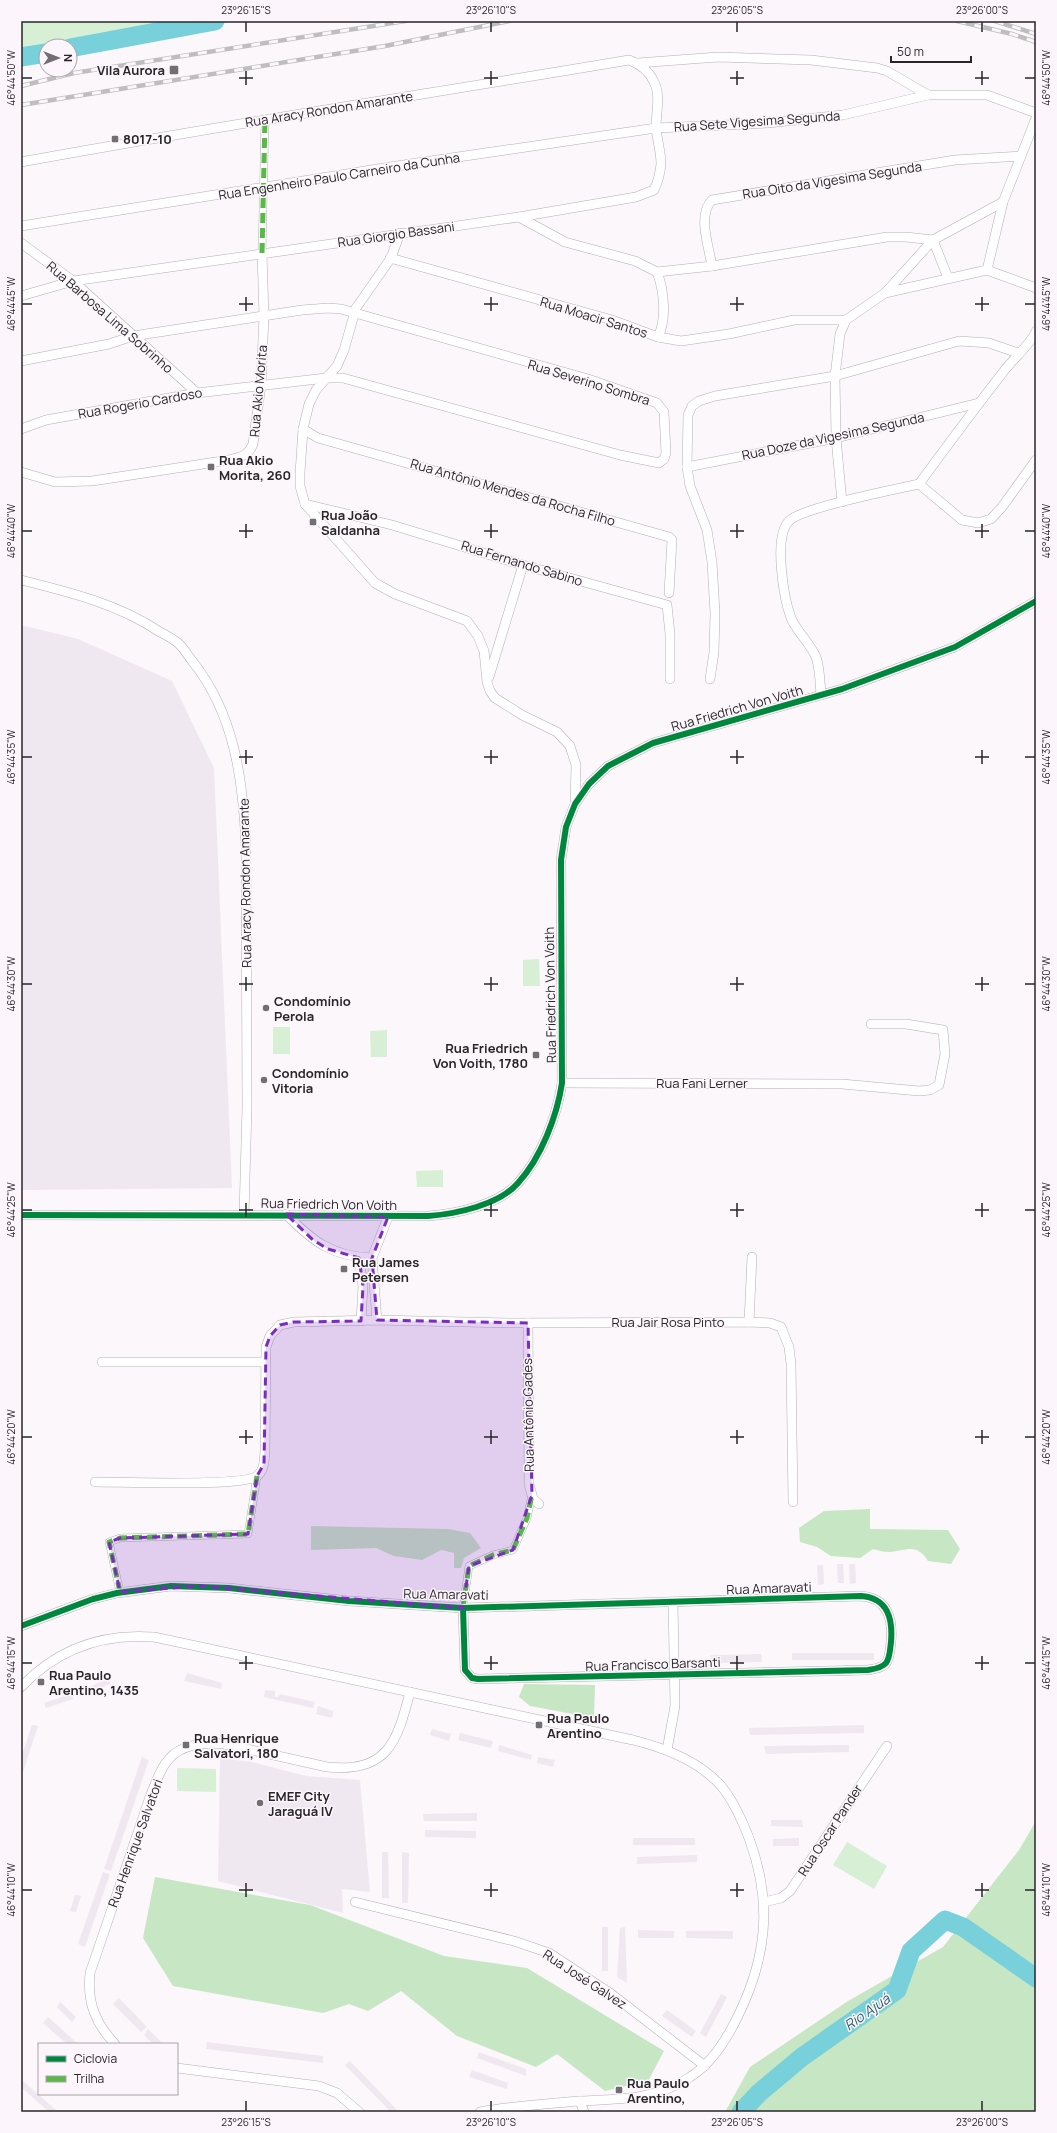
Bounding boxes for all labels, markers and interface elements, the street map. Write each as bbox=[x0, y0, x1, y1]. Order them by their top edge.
text: 23°26'15"S bbox=[221, 3, 271, 17]
text: 23°26'10"S bbox=[466, 3, 516, 17]
text: 23°26'05"S bbox=[711, 3, 763, 17]
text: 23°26'00"S bbox=[956, 3, 1008, 17]
north arrow bbox=[38, 38, 78, 78]
scale bar bbox=[891, 38, 971, 64]
text: 50 m bbox=[897, 43, 924, 60]
text: 46°44'50"W bbox=[4, 50, 18, 106]
text: 46°44'50"W bbox=[1039, 50, 1053, 106]
text: N bbox=[61, 54, 76, 62]
place label: Vila Aurora bbox=[97, 61, 165, 79]
marker: Vila Aurora bbox=[168, 64, 180, 76]
street label: Rua Aracy Rondon Amarante bbox=[244, 87, 415, 131]
street label: Rua Sete Vigesima Segunda bbox=[673, 106, 841, 136]
place label: 8017-10 bbox=[123, 130, 172, 148]
marker: 8017-10 bbox=[110, 134, 120, 144]
street label: Rua Engenheiro Paulo Carneiro da Cunha bbox=[217, 148, 461, 204]
street label: Rua Oito da Vigesima Segunda bbox=[741, 157, 923, 203]
street label: Rua Giorgio Bassani bbox=[336, 217, 456, 251]
street label: Rua Barbosa Lima Sobrinho bbox=[43, 257, 177, 377]
text: 46°44'45"W bbox=[4, 276, 18, 331]
text: 46°44'45"W bbox=[1039, 276, 1053, 331]
street label: Rua Moacir Santos bbox=[538, 292, 650, 342]
street label: Rua Akio Morita bbox=[245, 344, 271, 438]
street label: Rua Severino Sombra bbox=[526, 355, 652, 409]
street label: Rua Rogerio Cardoso bbox=[76, 383, 204, 423]
street label: Rua Doze da Vigesima Segunda bbox=[740, 408, 926, 464]
place label: Rua Akio Morita, 260 bbox=[219, 451, 291, 484]
street label: Rua Antônio Mendes da Rocha Filho bbox=[408, 454, 618, 530]
marker: Rua Akio Morita, 260 bbox=[206, 462, 216, 472]
text: 46°44'40"W bbox=[4, 503, 18, 558]
text: 46°44'40"W bbox=[1039, 503, 1053, 558]
place label: Rua João Saldanha bbox=[321, 506, 380, 539]
marker: Rua João Saldanha bbox=[308, 517, 318, 527]
street label: Rua Fernando Sabino bbox=[459, 536, 585, 590]
street label: Rua Friedrich Von Voith bbox=[669, 681, 805, 735]
text: 46°44'35"W bbox=[4, 729, 18, 784]
text: 46°44'35"W bbox=[1039, 729, 1053, 784]
street label: Rua Aracy Rondon Amarante bbox=[235, 798, 255, 968]
street label: Rua Friedrich Von Voith bbox=[540, 927, 560, 1063]
text: 46°44'30"W bbox=[4, 956, 18, 1012]
text: 46°44'30"W bbox=[1039, 956, 1053, 1012]
place label: Condomínio Perola bbox=[274, 992, 351, 1025]
marker: Condomínio Perola bbox=[261, 1003, 271, 1013]
place label: Rua Friedrich Von Voith, 1780 bbox=[433, 1039, 528, 1072]
marker: Rua Friedrich Von Voith, 1780 bbox=[531, 1050, 541, 1060]
place label: Condomínio Vitoria bbox=[272, 1064, 349, 1097]
street label: Rua Fani Lerner bbox=[656, 1074, 748, 1092]
marker: Condomínio Vitoria bbox=[259, 1075, 269, 1085]
text: 46°44'25"W bbox=[4, 1182, 18, 1238]
text: 46°44'25"W bbox=[1039, 1182, 1053, 1238]
street label: Rua Friedrich Von Voith bbox=[261, 1194, 397, 1214]
place label: Rua James Petersen bbox=[352, 1253, 419, 1286]
marker: Rua James Petersen bbox=[339, 1264, 349, 1274]
street label: Rua Jair Rosa Pinto bbox=[611, 1313, 725, 1331]
street label: Rua Antônio Gades bbox=[518, 1358, 538, 1472]
text: 46°44'20"W bbox=[4, 1409, 18, 1465]
text: 46°44'20"W bbox=[1039, 1409, 1053, 1465]
street label: Rua Amaravati bbox=[726, 1578, 812, 1598]
street label: Rua Amaravati bbox=[403, 1584, 489, 1604]
text: 46°44'15"W bbox=[4, 1636, 18, 1690]
text: 46°44'15"W bbox=[1039, 1636, 1053, 1690]
street label: Rua Francisco Barsanti bbox=[585, 1653, 721, 1675]
place label: Rua Paulo Arentino, 1435 bbox=[49, 1666, 139, 1699]
marker: Rua Paulo Arentino, 1435 bbox=[36, 1677, 46, 1687]
place label: Rua Paulo Arentino bbox=[547, 1709, 609, 1742]
marker: Rua Paulo Arentino bbox=[534, 1720, 544, 1730]
place label: Rua Henrique Salvatori, 180 bbox=[194, 1729, 279, 1762]
marker: Rua Henrique Salvatori, 180 bbox=[181, 1740, 191, 1750]
street label: Rua Henrique Salvatori bbox=[103, 1776, 167, 1910]
street label: Rua Oscar Pander bbox=[794, 1780, 867, 1879]
place label: EMEF City Jaraguá IV bbox=[268, 1787, 333, 1820]
marker: EMEF City Jaraguá IV bbox=[255, 1798, 265, 1808]
text: 46°44'10"W bbox=[4, 1863, 18, 1917]
text: 46°44'10"W bbox=[1039, 1863, 1053, 1917]
street label: Rua José Galvez bbox=[540, 1945, 631, 2013]
water label: Rio Ajuá bbox=[840, 1988, 894, 2034]
legend bbox=[38, 2043, 178, 2095]
text: Ciclovia bbox=[74, 2050, 117, 2067]
text: Trilha bbox=[74, 2070, 104, 2087]
place label: Rua Paulo Arentino, bbox=[627, 2074, 689, 2107]
marker: Rua Paulo Arentino, bbox=[614, 2085, 624, 2095]
text: 23°26'15"S bbox=[221, 2115, 271, 2129]
text: 23°26'10"S bbox=[466, 2115, 516, 2129]
text: 23°26'05"S bbox=[711, 2115, 763, 2129]
text: 23°26'00"S bbox=[956, 2115, 1008, 2129]

